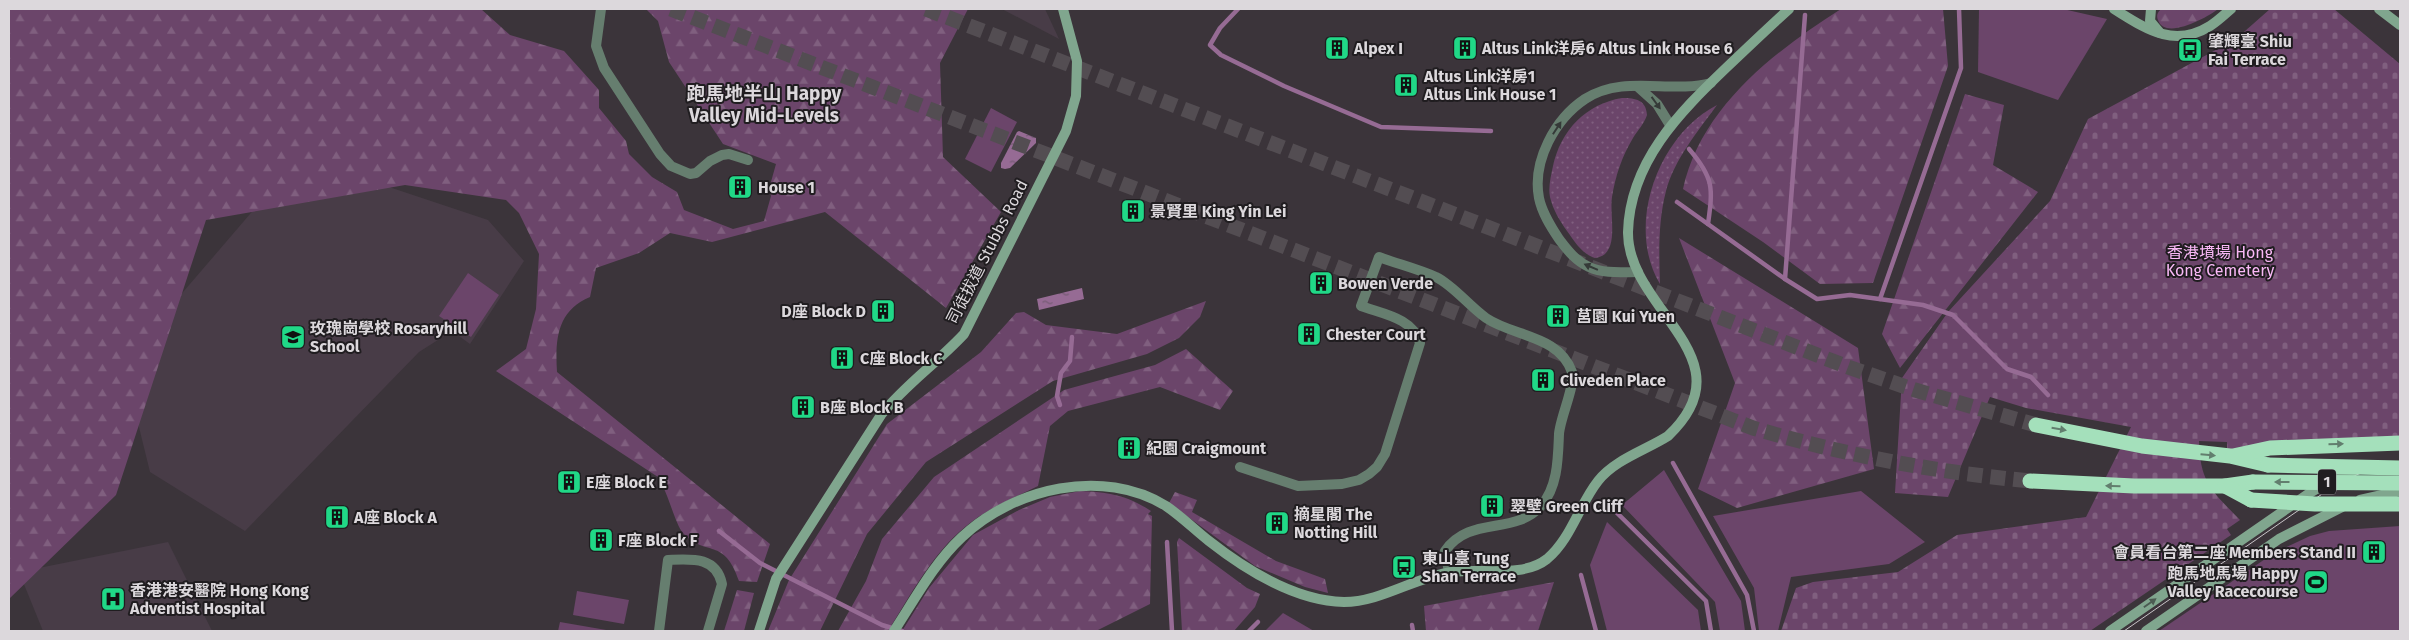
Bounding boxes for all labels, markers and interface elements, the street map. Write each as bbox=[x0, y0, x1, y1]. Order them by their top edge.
place label: 肇輝臺 Shiu Fai Terrace bbox=[2208, 32, 2292, 69]
building icon: Alpex I bbox=[1324, 35, 1350, 61]
building icon: Altus Link洋房6 Altus Link House 6 bbox=[1452, 35, 1478, 61]
bus stop icon: 肇輝臺 Shiu Fai Terrace bbox=[2177, 37, 2203, 63]
place label: Alpex I bbox=[1353, 39, 1403, 58]
place label: Altus Link洋房6 Altus Link House 6 bbox=[1481, 39, 1733, 58]
place label: Altus Link洋房1 Altus Link House 1 bbox=[1423, 67, 1557, 104]
building icon: Altus Link洋房1 Altus Link House 1 bbox=[1393, 72, 1419, 98]
district label: 跑馬地半山 Happy Valley Mid-Levels bbox=[687, 82, 842, 127]
one-way arrow bbox=[1650, 96, 1661, 109]
one-way arrow bbox=[1552, 121, 1562, 135]
building icon: House 1 bbox=[727, 174, 753, 200]
street label: 司徒拔道 Stubbs Road bbox=[942, 177, 1032, 327]
place label: House 1 bbox=[758, 178, 815, 197]
building icon: 景賢里 King Yin Lei bbox=[1120, 198, 1146, 224]
place label: 景賢里 King Yin Lei bbox=[1150, 202, 1286, 221]
park label: 香港墳場 Hong Kong Cemetery bbox=[2166, 243, 2274, 280]
one-way arrow bbox=[1584, 262, 1598, 270]
building icon: Bowen Verde bbox=[1308, 270, 1334, 296]
place label: Bowen Verde bbox=[1338, 274, 1433, 293]
building icon: D座 Block D bbox=[870, 298, 896, 324]
place label: D座 Block D bbox=[781, 302, 866, 321]
building icon: 莒園 Kui Yuen bbox=[1545, 303, 1571, 329]
place label: 莒園 Kui Yuen bbox=[1576, 307, 1675, 326]
place label: 玫瑰崗學校 Rosaryhill School bbox=[310, 319, 467, 356]
building icon: Chester Court bbox=[1296, 321, 1322, 347]
school or university icon: 玫瑰崗學校 Rosaryhill School bbox=[280, 324, 306, 350]
place label: Chester Court bbox=[1326, 325, 1427, 344]
building icon: C座 Block C bbox=[829, 345, 855, 371]
place label: C座 Block C bbox=[860, 349, 943, 368]
building icon: Cliveden Place bbox=[1530, 367, 1556, 393]
place label: Cliveden Place bbox=[1560, 371, 1666, 390]
building icon: B座 Block B bbox=[790, 394, 816, 420]
place label: B座 Block B bbox=[820, 398, 904, 417]
one-way arrow bbox=[2051, 425, 2066, 433]
building icon: 紀園 Craigmount bbox=[1116, 435, 1142, 461]
place label: 紀園 Craigmount bbox=[1146, 439, 1267, 458]
one-way arrow bbox=[2328, 440, 2344, 448]
one-way arrow bbox=[2200, 451, 2216, 459]
building icon: E座 Block E bbox=[556, 469, 582, 495]
road number: 1 bbox=[2318, 470, 2336, 494]
place label: E座 Block E bbox=[586, 473, 667, 492]
one-way arrow bbox=[2273, 478, 2289, 486]
one-way arrow bbox=[2105, 482, 2121, 490]
building icon: 翠壁 Green Cliff bbox=[1479, 493, 1505, 519]
place label: 翠壁 Green Cliff bbox=[1510, 497, 1624, 516]
building icon: A座 Block A bbox=[324, 504, 350, 530]
place label: 摘星閣 The Notting Hill bbox=[1294, 505, 1378, 542]
place label: A座 Block A bbox=[353, 508, 437, 527]
building icon: 摘星閣 The Notting Hill bbox=[1264, 510, 1290, 536]
building icon: F座 Block F bbox=[588, 527, 614, 553]
place label: F座 Block F bbox=[618, 531, 698, 550]
building icon: 會員看台第二座 Members Stand II bbox=[2361, 539, 2387, 565]
place label: 會員看台第二座 Members Stand II bbox=[2113, 543, 2356, 562]
place label: 東山臺 Tung Shan Terrace bbox=[1422, 549, 1516, 586]
bus stop icon: 東山臺 Tung Shan Terrace bbox=[1391, 554, 1417, 580]
place label: 跑馬地馬場 Happy Valley Racecourse bbox=[2166, 564, 2299, 601]
sports icon: 跑馬地馬場 Happy Valley Racecourse bbox=[2303, 569, 2329, 595]
place label: 香港港安醫院 Hong Kong Adventist Hospital bbox=[129, 581, 309, 618]
hospital icon: 香港港安醫院 Hong Kong Adventist Hospital bbox=[100, 586, 126, 612]
one-way arrow bbox=[2143, 599, 2157, 608]

